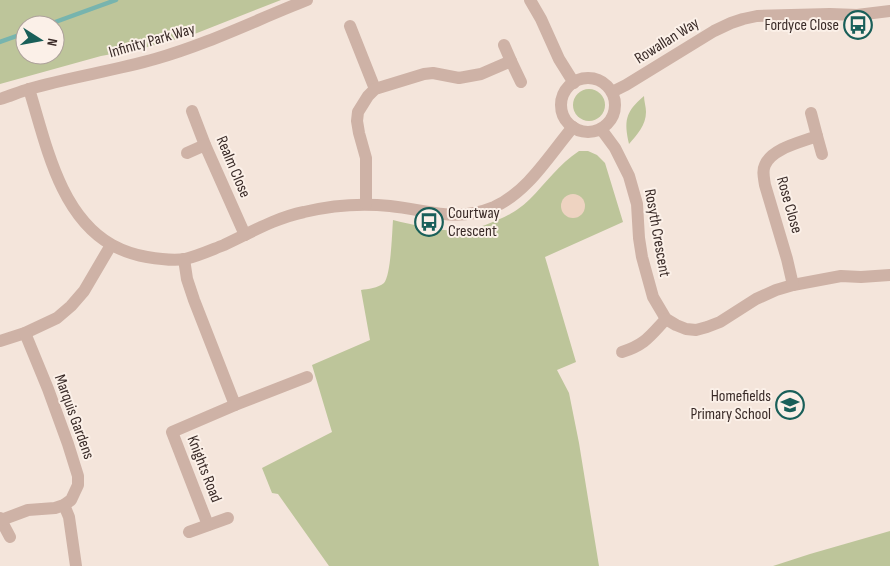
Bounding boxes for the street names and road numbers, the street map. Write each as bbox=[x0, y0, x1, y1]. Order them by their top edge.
street label: Rowallan Way bbox=[631, 14, 703, 68]
street label: Infinity Park Way bbox=[107, 20, 197, 62]
street label: Realm Close bbox=[212, 133, 254, 201]
street label: Rose Close bbox=[772, 174, 806, 236]
street label: Rosyth Crescent bbox=[640, 188, 674, 279]
street label: Marquis Gardens bbox=[50, 372, 98, 462]
street label: Knights Road bbox=[183, 433, 225, 505]

